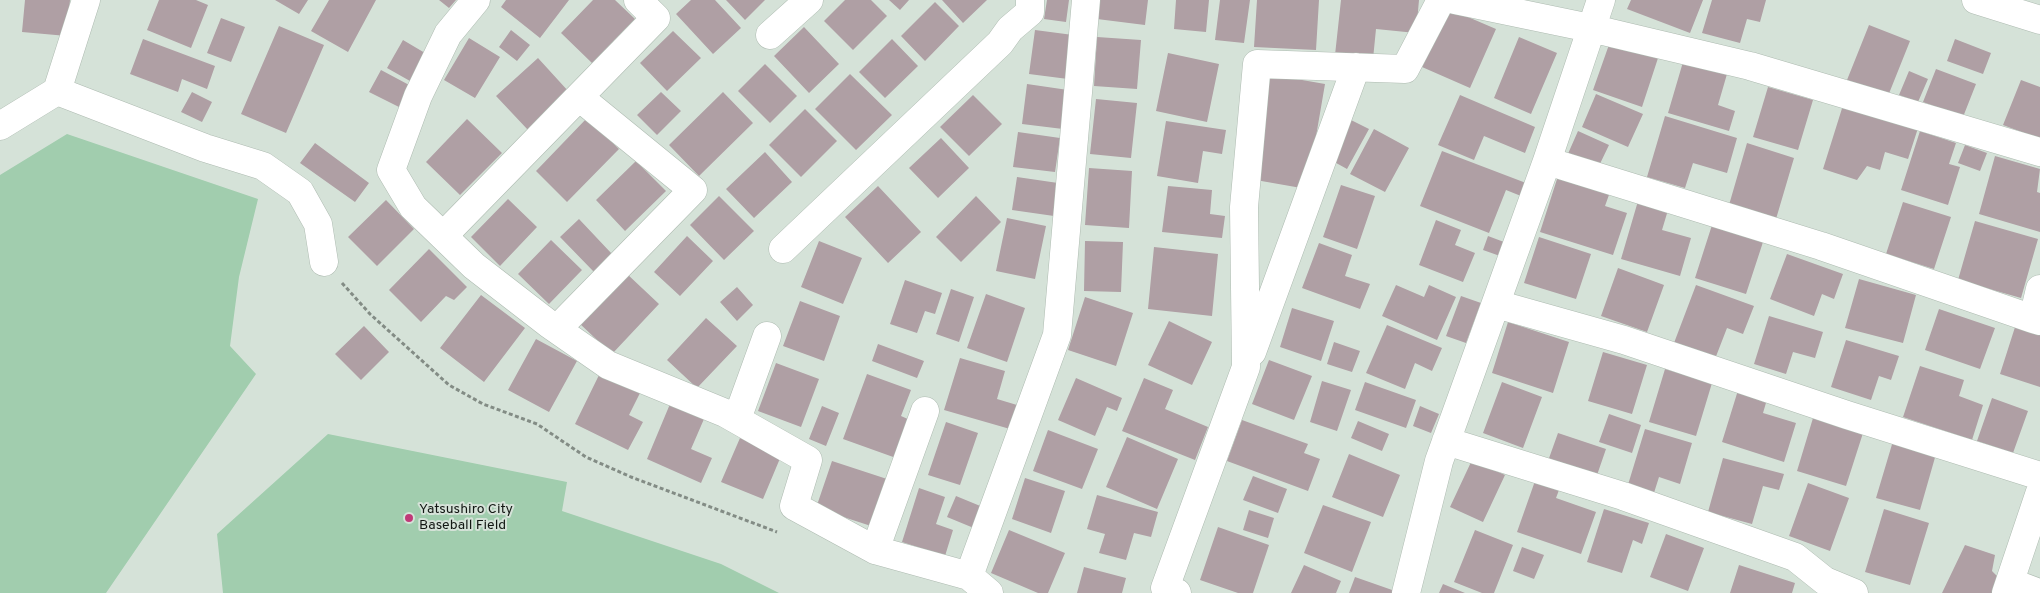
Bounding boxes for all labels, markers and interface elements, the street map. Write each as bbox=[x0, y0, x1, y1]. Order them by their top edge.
place label: Yatsushiro City Baseball Field bbox=[419, 502, 513, 534]
marker: Yatsushiro City Baseball Field bbox=[403, 512, 415, 524]

